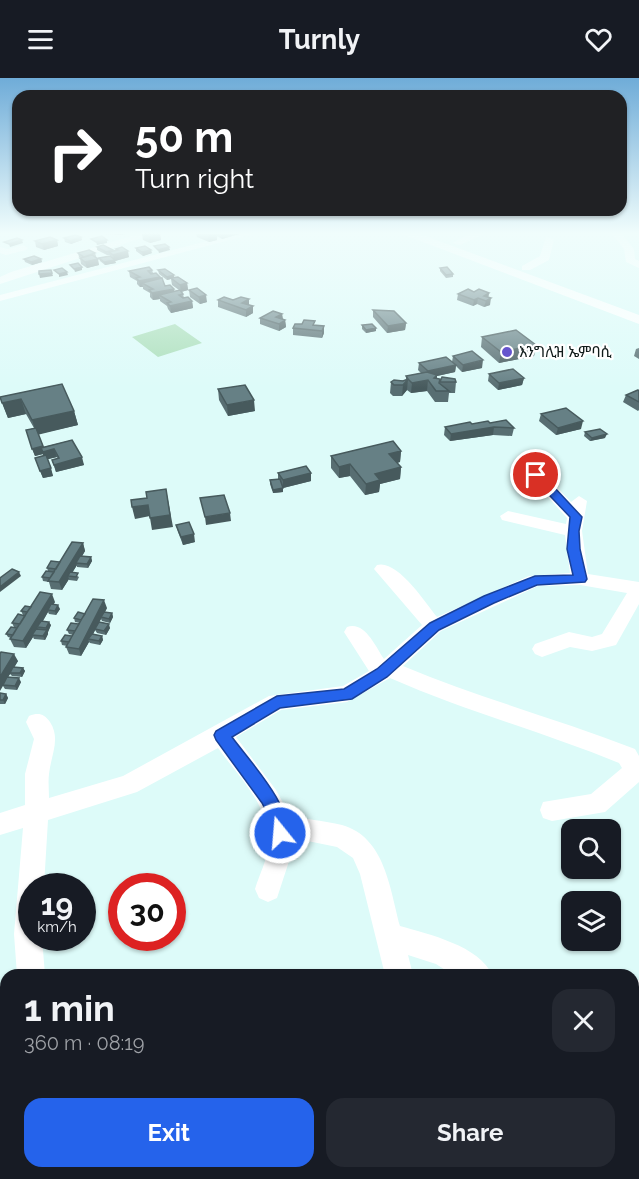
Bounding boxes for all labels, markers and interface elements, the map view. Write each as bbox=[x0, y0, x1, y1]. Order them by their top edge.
icon: menu bbox=[24, 23, 57, 56]
icon: heart bbox=[582, 23, 615, 56]
text: Turnly bbox=[279, 24, 360, 55]
text: 50 m bbox=[135, 113, 233, 162]
icon: right bbox=[36, 114, 114, 192]
text: Turn right bbox=[135, 163, 254, 194]
place label: እንግሊዝ ኤምባሲ bbox=[519, 343, 612, 361]
marker: እንግሊዝ ኤምባሲ bbox=[500, 345, 514, 359]
pin bbox=[510, 449, 561, 500]
icon: arrive bbox=[519, 458, 552, 491]
position arrow bbox=[248, 801, 312, 865]
map controls bbox=[561, 819, 621, 951]
button: search bbox=[561, 819, 621, 879]
speed limit sign: 30 bbox=[108, 873, 186, 951]
text: 19 bbox=[41, 887, 73, 922]
button: layers bbox=[561, 891, 621, 951]
text: km/h bbox=[37, 918, 77, 936]
text: 1 min bbox=[24, 987, 115, 1029]
button: close bbox=[552, 989, 615, 1052]
text: 360 m · 08:19 bbox=[24, 1031, 145, 1055]
button: Exit bbox=[24, 1098, 314, 1167]
button: Share bbox=[326, 1098, 615, 1167]

